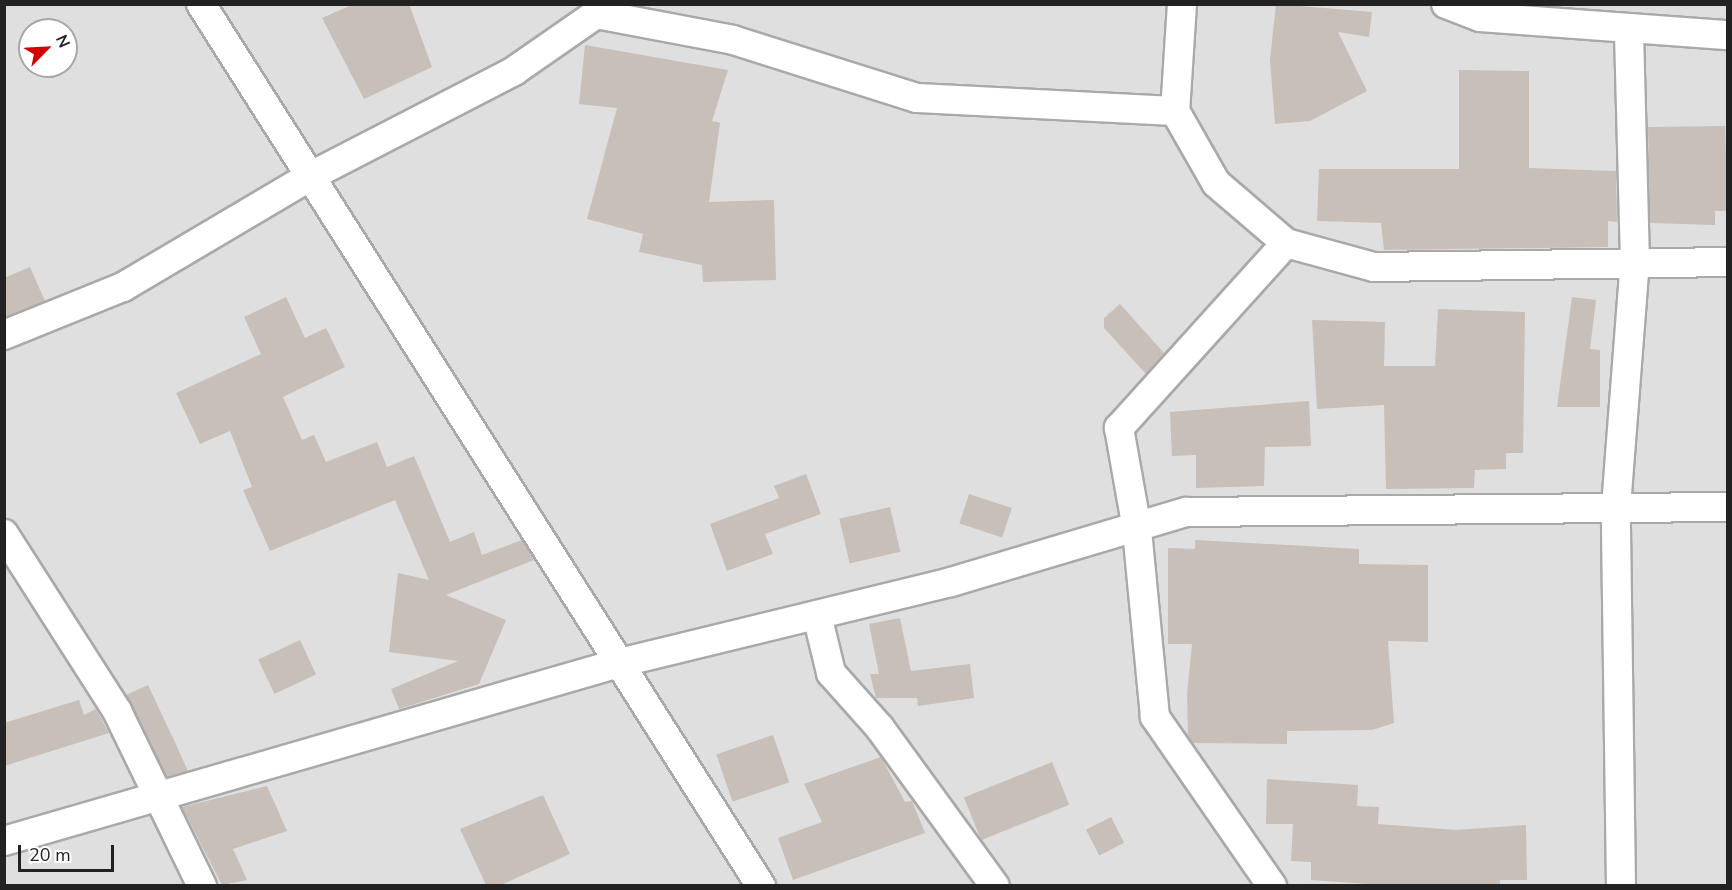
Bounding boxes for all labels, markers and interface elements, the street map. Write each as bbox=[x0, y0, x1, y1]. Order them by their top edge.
north arrow bbox=[18, 18, 78, 78]
text: N bbox=[50, 32, 75, 51]
scale bar bbox=[21, 833, 117, 871]
text: 20 m bbox=[29, 843, 71, 867]

